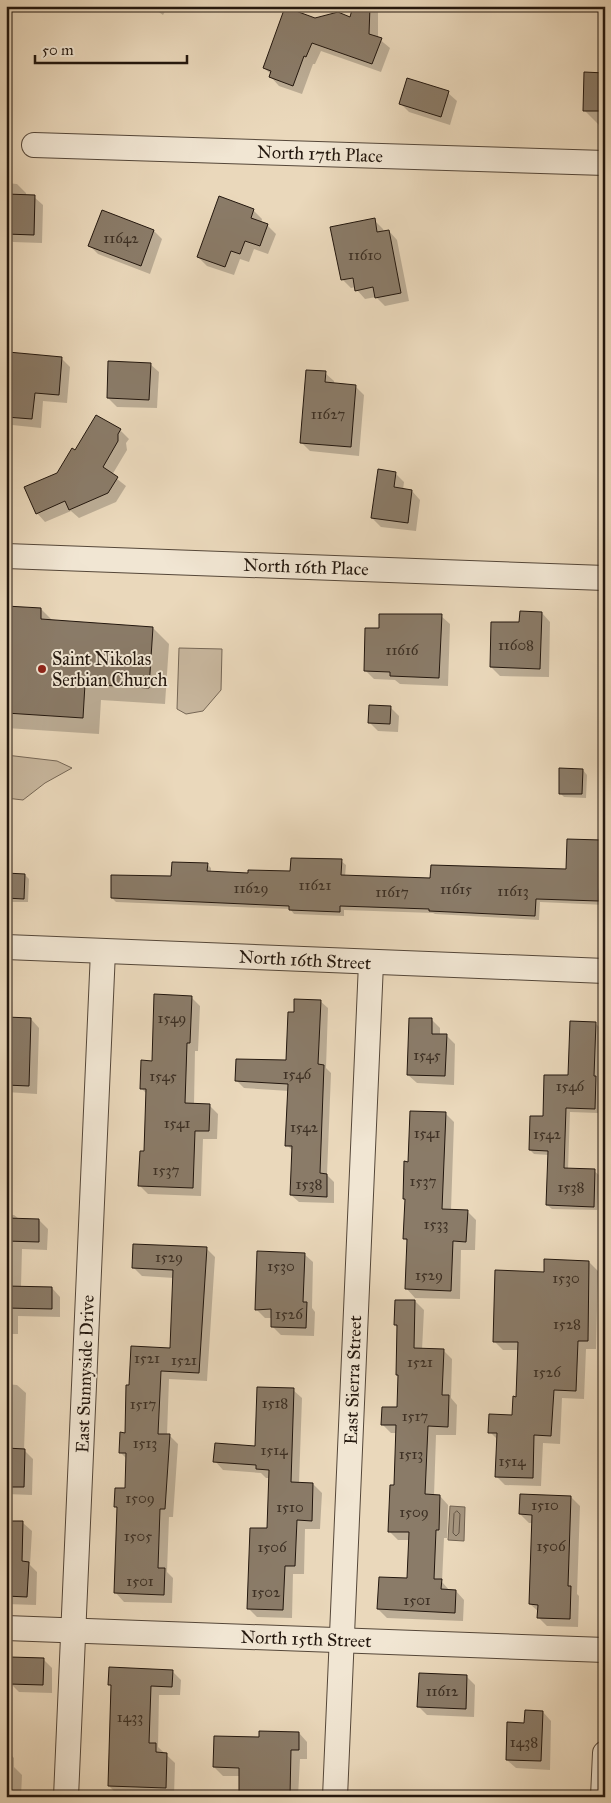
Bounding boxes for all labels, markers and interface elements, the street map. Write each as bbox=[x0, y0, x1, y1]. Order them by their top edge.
scale bar bbox=[35, 32, 188, 64]
text: 50 m bbox=[42, 41, 74, 59]
street label: North 17th Place bbox=[257, 141, 383, 167]
house number: 11642 bbox=[103, 229, 139, 247]
house number: 11610 bbox=[348, 246, 382, 264]
house number: 11627 bbox=[311, 405, 345, 423]
street label: North 16th Place bbox=[243, 554, 369, 580]
house number: 11608 bbox=[498, 636, 534, 654]
house number: 11616 bbox=[386, 641, 420, 659]
place label: Saint Nikolas Serbian Church bbox=[52, 648, 167, 691]
marker: Saint Nikolas Serbian Church bbox=[36, 663, 48, 675]
house number: 11621 bbox=[299, 876, 331, 894]
house number: 11629 bbox=[234, 879, 268, 897]
house number: 11615 bbox=[440, 880, 472, 898]
house number: 11613 bbox=[497, 882, 529, 900]
house number: 11617 bbox=[375, 883, 409, 901]
street label: North 16th Street bbox=[238, 946, 372, 974]
house number: 1549 bbox=[158, 1009, 186, 1027]
house number: 1545 bbox=[413, 1046, 441, 1064]
house number: 1546 bbox=[283, 1065, 313, 1083]
house number: 1545 bbox=[149, 1067, 177, 1085]
house number: 1546 bbox=[556, 1077, 586, 1095]
house number: 1541 bbox=[164, 1114, 190, 1132]
house number: 1542 bbox=[290, 1118, 319, 1136]
house number: 1541 bbox=[414, 1124, 440, 1142]
house number: 1542 bbox=[533, 1125, 562, 1143]
house number: 1537 bbox=[153, 1161, 179, 1179]
house number: 1537 bbox=[410, 1172, 436, 1190]
house number: 1538 bbox=[296, 1175, 322, 1193]
house number: 1538 bbox=[558, 1178, 584, 1196]
house number: 1533 bbox=[424, 1215, 448, 1233]
house number: 1529 bbox=[155, 1248, 183, 1266]
house number: 1530 bbox=[267, 1257, 295, 1275]
house number: 1529 bbox=[415, 1266, 443, 1284]
house number: 1530 bbox=[552, 1269, 580, 1287]
street label: East Sunnyside Drive bbox=[71, 1295, 99, 1453]
house number: 1526 bbox=[275, 1305, 304, 1323]
street label: East Sierra Street bbox=[340, 1314, 366, 1445]
house number: 1528 bbox=[553, 1315, 581, 1333]
house number: 1521 bbox=[134, 1349, 160, 1367]
house number: 1521 bbox=[171, 1351, 197, 1369]
house number: 1521 bbox=[407, 1353, 433, 1371]
house number: 1526 bbox=[533, 1363, 562, 1381]
house number: 1518 bbox=[262, 1394, 288, 1412]
house number: 1517 bbox=[130, 1395, 156, 1413]
house number: 1517 bbox=[402, 1407, 428, 1425]
house number: 1513 bbox=[133, 1434, 157, 1452]
house number: 1514 bbox=[260, 1441, 288, 1459]
house number: 1513 bbox=[399, 1445, 423, 1463]
house number: 1514 bbox=[498, 1452, 526, 1470]
house number: 1509 bbox=[125, 1489, 155, 1507]
house number: 1510 bbox=[531, 1496, 559, 1514]
house number: 1510 bbox=[276, 1498, 304, 1516]
house number: 1509 bbox=[399, 1503, 429, 1521]
house number: 1505 bbox=[124, 1527, 152, 1545]
house number: 1506 bbox=[536, 1537, 567, 1555]
house number: 1506 bbox=[257, 1538, 288, 1556]
house number: 1501 bbox=[126, 1572, 154, 1590]
house number: 1502 bbox=[252, 1583, 281, 1601]
house number: 1501 bbox=[403, 1591, 431, 1609]
street label: North 15th Street bbox=[240, 1626, 373, 1652]
house number: 11612 bbox=[426, 1682, 459, 1700]
house number: 1433 bbox=[117, 1708, 143, 1726]
house number: 1438 bbox=[510, 1733, 538, 1751]

